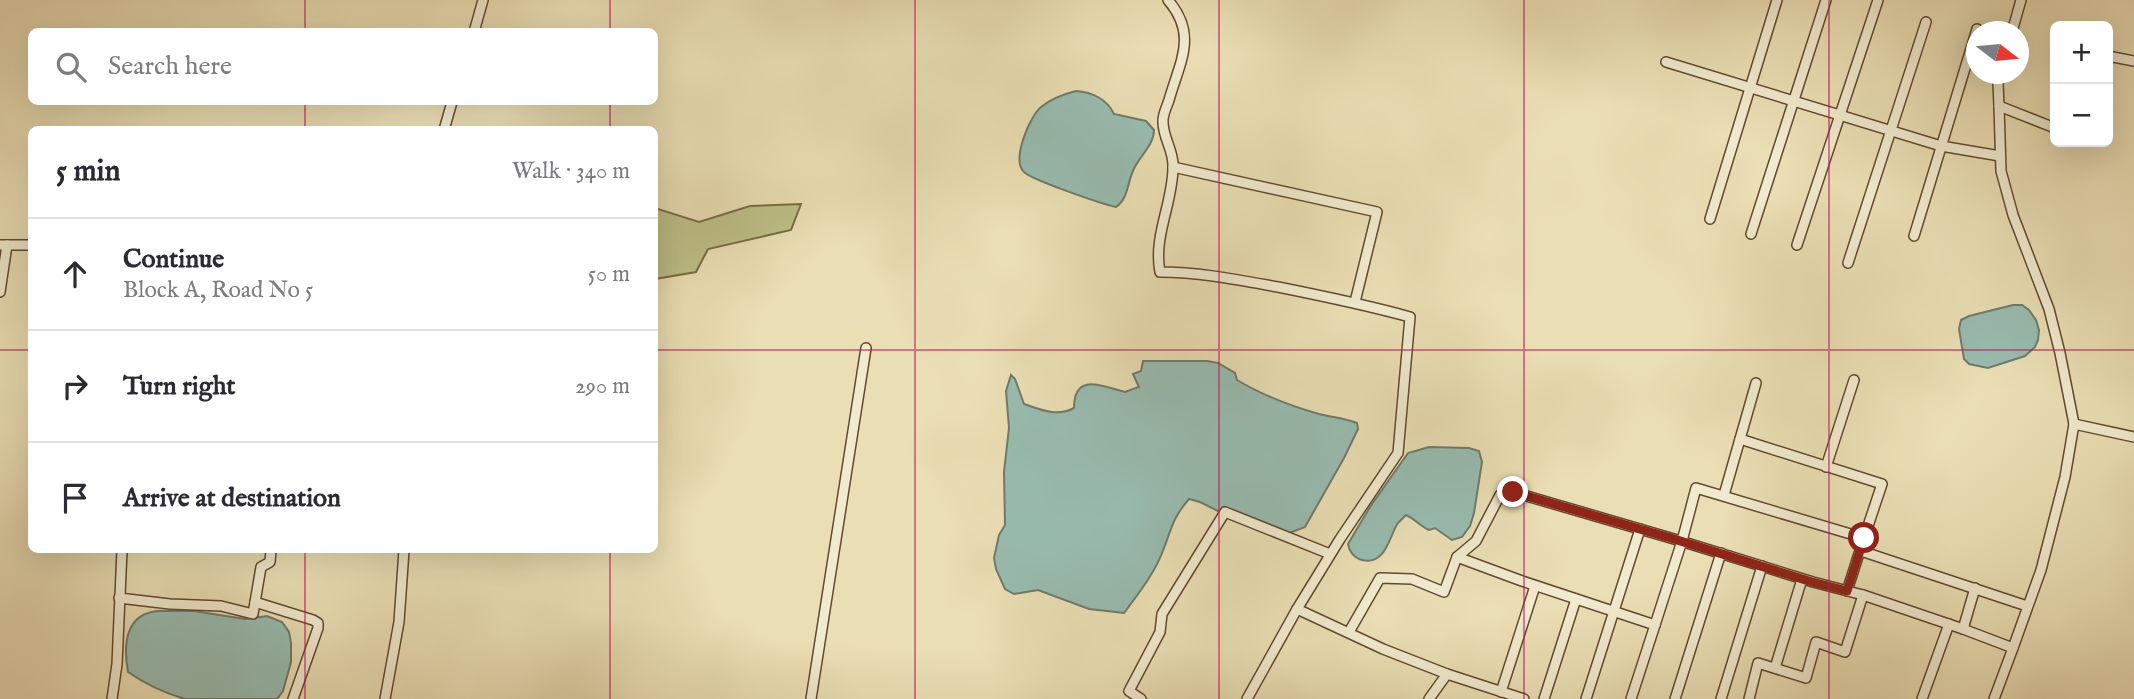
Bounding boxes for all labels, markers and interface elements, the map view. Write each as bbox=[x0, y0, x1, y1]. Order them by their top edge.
north arrow bbox=[1966, 21, 2029, 84]
map controls bbox=[2050, 21, 2113, 147]
button: + bbox=[2050, 21, 2113, 84]
search box bbox=[28, 28, 658, 105]
icon: search bbox=[52, 48, 90, 86]
text: Search here bbox=[108, 50, 232, 83]
button: − bbox=[2050, 84, 2113, 147]
text: 5 min bbox=[56, 153, 121, 191]
text: Walk · 340 m bbox=[512, 157, 630, 186]
text: Continue bbox=[123, 243, 224, 276]
icon: ahead bbox=[56, 255, 94, 293]
text: 50 m bbox=[588, 260, 630, 289]
text: Block A, Road No 5 bbox=[123, 276, 313, 305]
icon: right bbox=[56, 367, 94, 405]
text: Turn right bbox=[123, 370, 236, 403]
text: 290 m bbox=[575, 372, 630, 401]
route end bbox=[1497, 476, 1528, 507]
icon: arrive bbox=[56, 479, 94, 517]
text: Arrive at destination bbox=[123, 482, 341, 515]
route start bbox=[1848, 522, 1879, 553]

